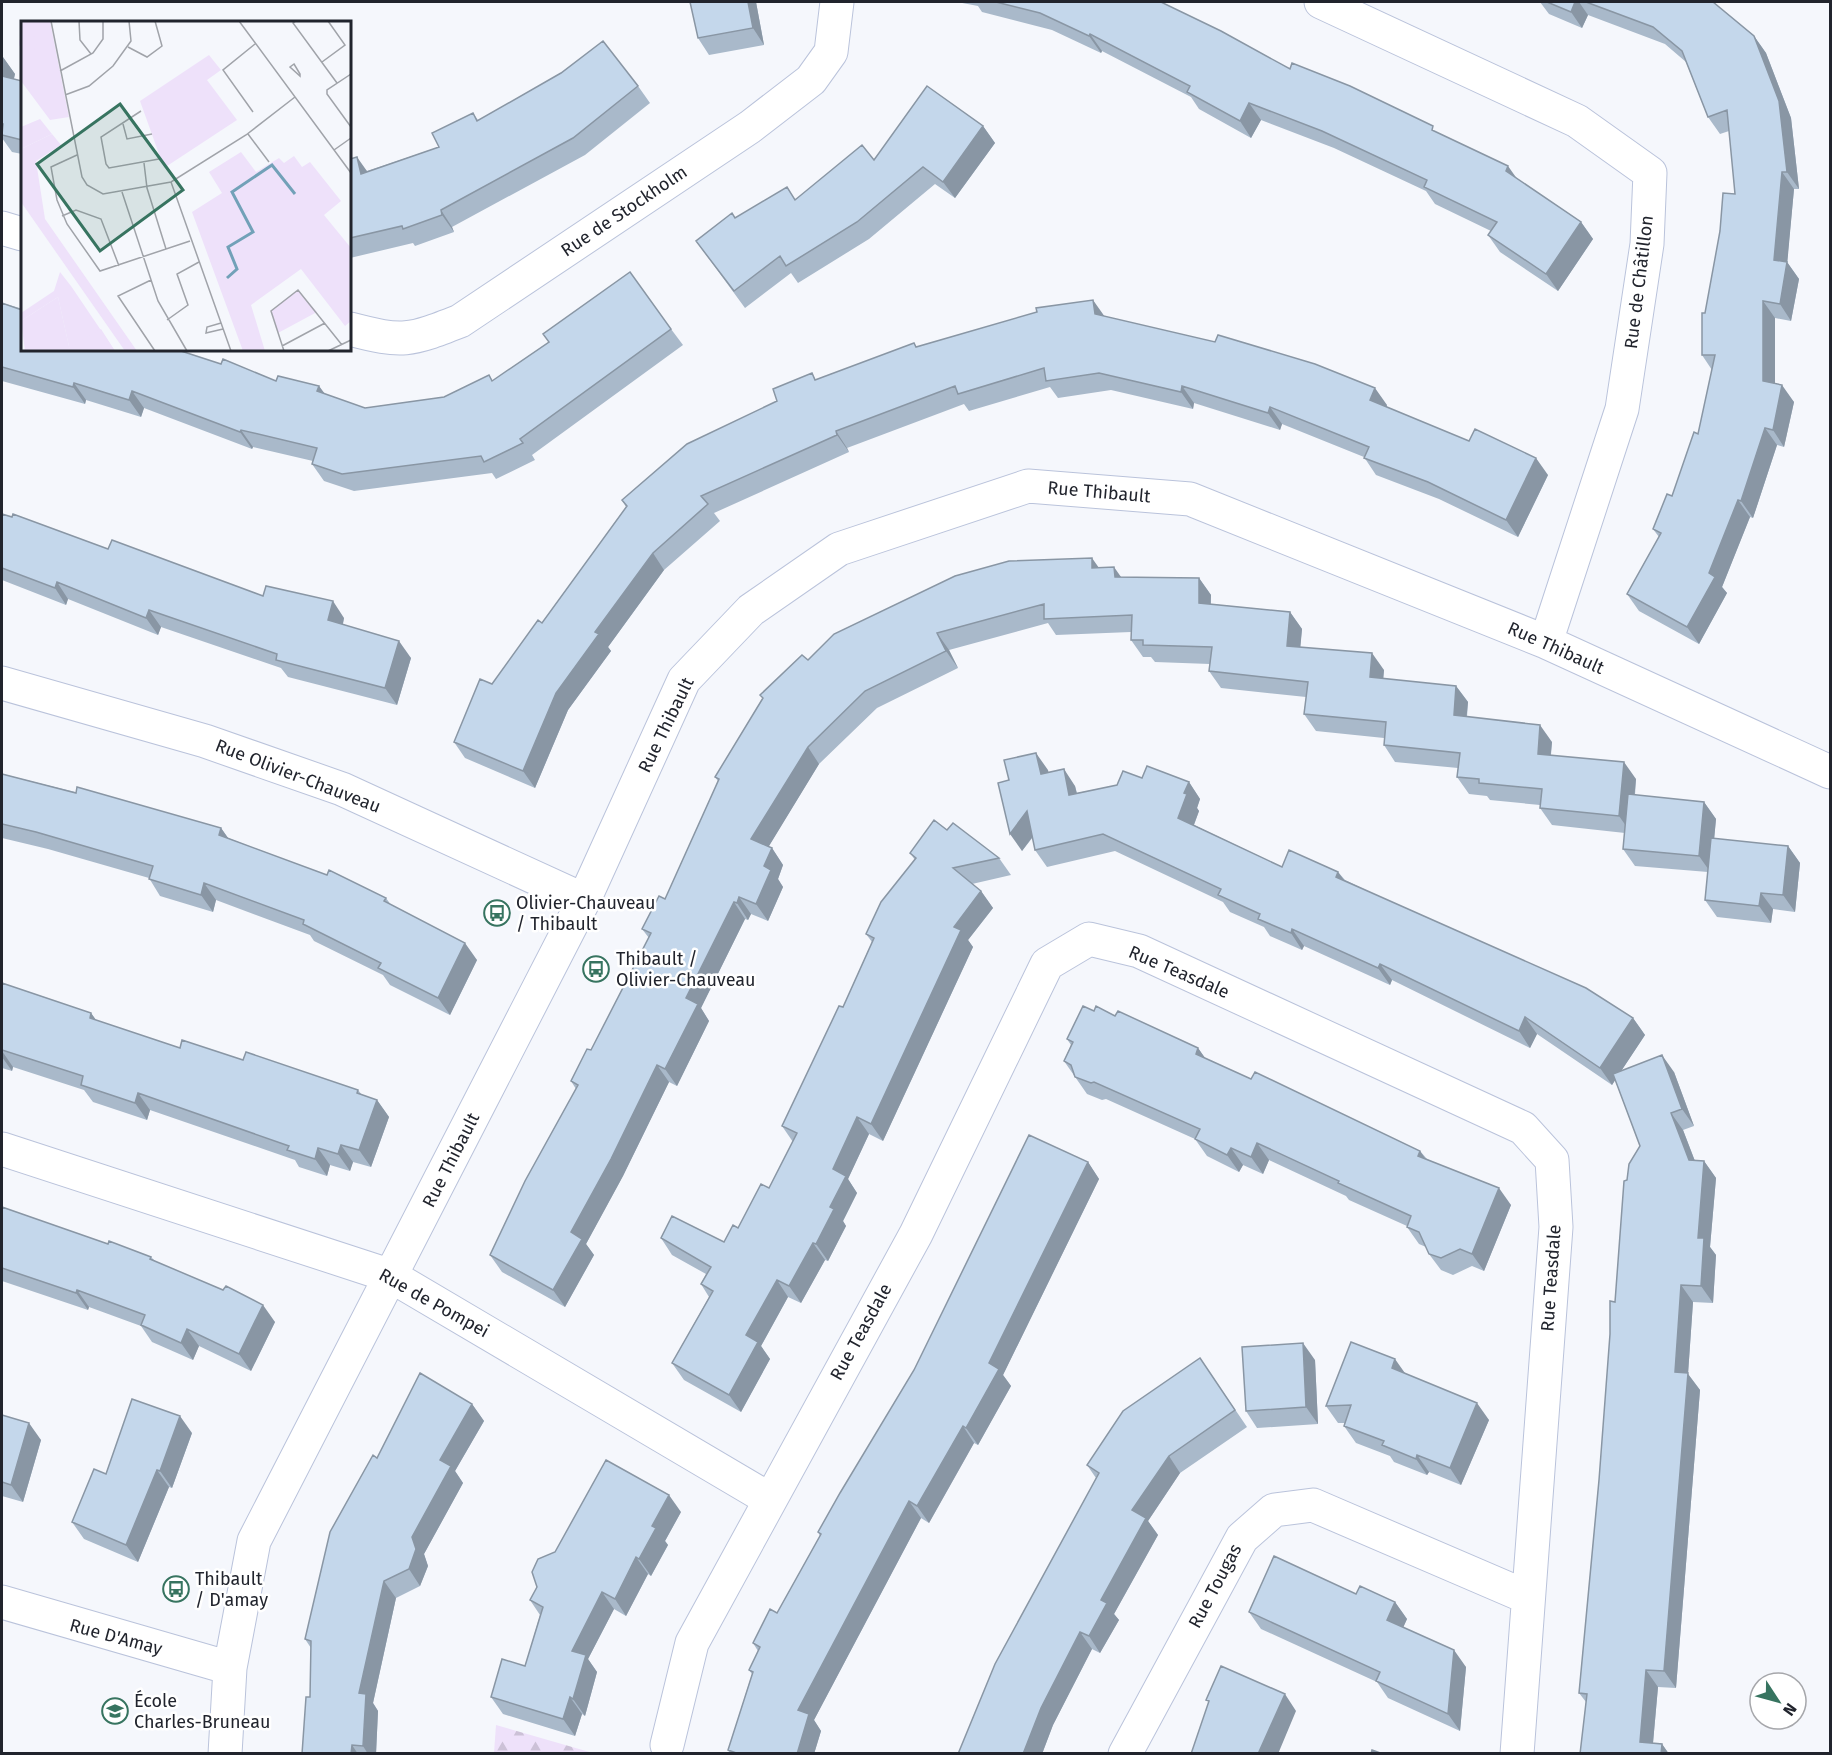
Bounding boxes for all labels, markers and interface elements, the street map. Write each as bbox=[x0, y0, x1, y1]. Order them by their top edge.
inset map bbox=[21, 21, 351, 351]
street label: Rue de Stockholm bbox=[557, 161, 691, 261]
street label: Rue de Châtillon bbox=[1620, 214, 1658, 350]
street label: Rue Thibault bbox=[1047, 477, 1152, 508]
street label: Rue Thibault bbox=[1504, 617, 1608, 679]
street label: Rue Thibault bbox=[633, 673, 699, 776]
street label: Rue Olivier-Chauveau bbox=[212, 734, 384, 818]
place label: Olivier-Chauveau / Thibault bbox=[516, 892, 656, 935]
bus stop icon: Olivier-Chauveau / Thibault bbox=[482, 898, 512, 928]
street label: Rue Teasdale bbox=[1125, 941, 1233, 1003]
place label: Thibault / Olivier-Chauveau bbox=[616, 948, 756, 991]
bus stop icon: Thibault / Olivier-Chauveau bbox=[581, 954, 611, 984]
street label: Rue Thibault bbox=[418, 1108, 485, 1211]
street label: Rue Teasdale bbox=[1536, 1224, 1566, 1332]
street label: Rue de Pompei bbox=[375, 1264, 493, 1342]
street label: Rue Teasdale bbox=[825, 1280, 897, 1384]
street label: Rue Tougas bbox=[1184, 1540, 1246, 1632]
place label: Thibault / D'amay bbox=[195, 1568, 268, 1611]
bus stop icon: Thibault / D'amay bbox=[161, 1574, 191, 1604]
street label: Rue D'Amay bbox=[67, 1614, 165, 1660]
north arrow bbox=[1748, 1671, 1808, 1731]
place label: École Charles-Bruneau bbox=[134, 1689, 270, 1733]
school or university icon: École Charles-Bruneau bbox=[100, 1696, 130, 1726]
text: N bbox=[1779, 1700, 1801, 1719]

